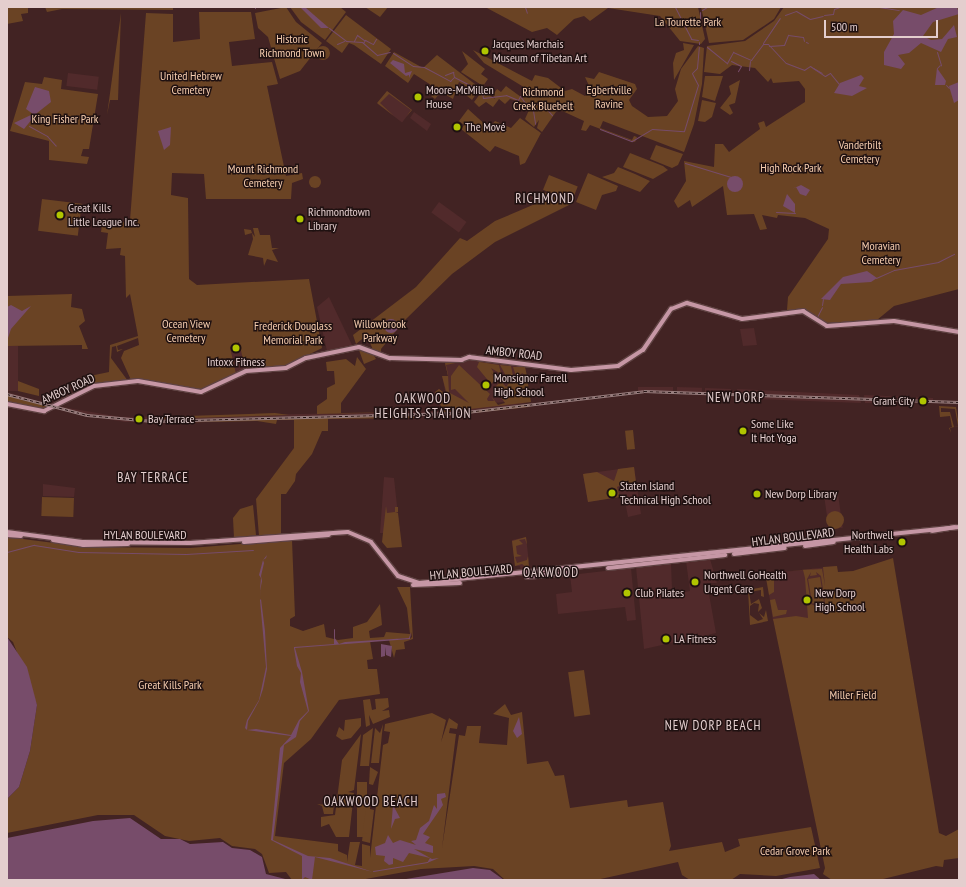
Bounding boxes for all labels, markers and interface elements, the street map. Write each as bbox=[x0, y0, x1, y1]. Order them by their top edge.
scale bar bbox=[826, 12, 940, 38]
park label: La Tourette Park bbox=[655, 15, 721, 29]
text: 500 m bbox=[831, 19, 858, 34]
park label: Historic Richmond Town bbox=[259, 32, 325, 60]
place label: Jacques Marchais Museum of Tibetan Art bbox=[493, 37, 588, 65]
marker: Jacques Marchais Museum of Tibetan Art bbox=[480, 46, 490, 56]
park label: United Hebrew Cemetery bbox=[160, 69, 222, 97]
place label: Moore-McMillen House bbox=[426, 83, 494, 111]
park label: Egbertville Ravine bbox=[586, 83, 632, 111]
park label: Richmond Creek Bluebelt bbox=[513, 85, 573, 113]
marker: Moore-McMillen House bbox=[413, 92, 423, 102]
park label: King Fisher Park bbox=[31, 112, 99, 126]
place label: The Mové bbox=[465, 120, 505, 134]
marker: The Mové bbox=[452, 122, 462, 132]
park label: Vanderbilt Cemetery bbox=[839, 138, 881, 166]
park label: High Rock Park bbox=[760, 161, 822, 175]
park label: Mount Richmond Cemetery bbox=[228, 162, 298, 190]
district label: RICHMOND bbox=[515, 191, 575, 207]
place label: Great Kills Little League Inc. bbox=[68, 201, 139, 229]
place label: Richmondtown Library bbox=[308, 205, 370, 233]
marker: Great Kills Little League Inc. bbox=[55, 210, 65, 220]
marker: Richmondtown Library bbox=[295, 214, 305, 224]
park label: Moravian Cemetery bbox=[862, 239, 900, 267]
park label: Ocean View Cemetery bbox=[162, 317, 210, 345]
park label: Willowbrook Parkway bbox=[354, 317, 406, 345]
park label: Frederick Douglass Memorial Park bbox=[254, 319, 332, 347]
marker: Intoxx Fitness bbox=[231, 343, 241, 353]
street label: AMBOY ROAD bbox=[485, 343, 543, 363]
place label: Intoxx Fitness bbox=[207, 355, 265, 369]
street label: AMBOY ROAD bbox=[39, 371, 97, 407]
place label: Monsignor Farrell High School bbox=[494, 371, 567, 399]
marker: Monsignor Farrell High School bbox=[481, 380, 491, 390]
district label: NEW DORP bbox=[707, 390, 765, 406]
district label: OAKWOOD HEIGHTS STATION bbox=[374, 392, 472, 423]
place label: Grant City bbox=[873, 394, 914, 408]
marker: Grant City bbox=[917, 395, 929, 407]
place label: Bay Terrace bbox=[148, 412, 195, 426]
marker: Bay Terrace bbox=[133, 413, 145, 425]
place label: Some Like It Hot Yoga bbox=[751, 417, 797, 445]
marker: Some Like It Hot Yoga bbox=[738, 426, 748, 436]
district label: BAY TERRACE bbox=[117, 470, 189, 486]
place label: Staten Island Technical High School bbox=[620, 479, 711, 507]
place label: New Dorp Library bbox=[765, 487, 837, 501]
marker: Staten Island Technical High School bbox=[607, 488, 617, 498]
marker: New Dorp Library bbox=[752, 489, 762, 499]
street label: HYLAN BOULEVARD bbox=[751, 525, 835, 549]
street label: HYLAN BOULEVARD bbox=[103, 528, 187, 542]
place label: Northwell Health Labs bbox=[844, 528, 893, 556]
marker: Northwell Health Labs bbox=[896, 536, 908, 548]
street label: HYLAN BOULEVARD bbox=[429, 561, 513, 583]
district label: OAKWOOD bbox=[523, 565, 579, 581]
place label: Northwell GoHealth Urgent Care bbox=[704, 568, 787, 596]
marker: Northwell GoHealth Urgent Care bbox=[689, 576, 701, 588]
place label: Club Pilates bbox=[635, 586, 684, 600]
place label: New Dorp High School bbox=[815, 586, 865, 614]
marker: Club Pilates bbox=[622, 588, 632, 598]
marker: New Dorp High School bbox=[802, 595, 812, 605]
place label: LA Fitness bbox=[674, 632, 716, 646]
marker: LA Fitness bbox=[661, 634, 671, 644]
park label: Great Kills Park bbox=[138, 678, 202, 692]
park label: Miller Field bbox=[829, 688, 877, 702]
district label: NEW DORP BEACH bbox=[664, 718, 762, 734]
district label: OAKWOOD BEACH bbox=[323, 794, 419, 810]
park label: Cedar Grove Park bbox=[760, 844, 830, 858]

